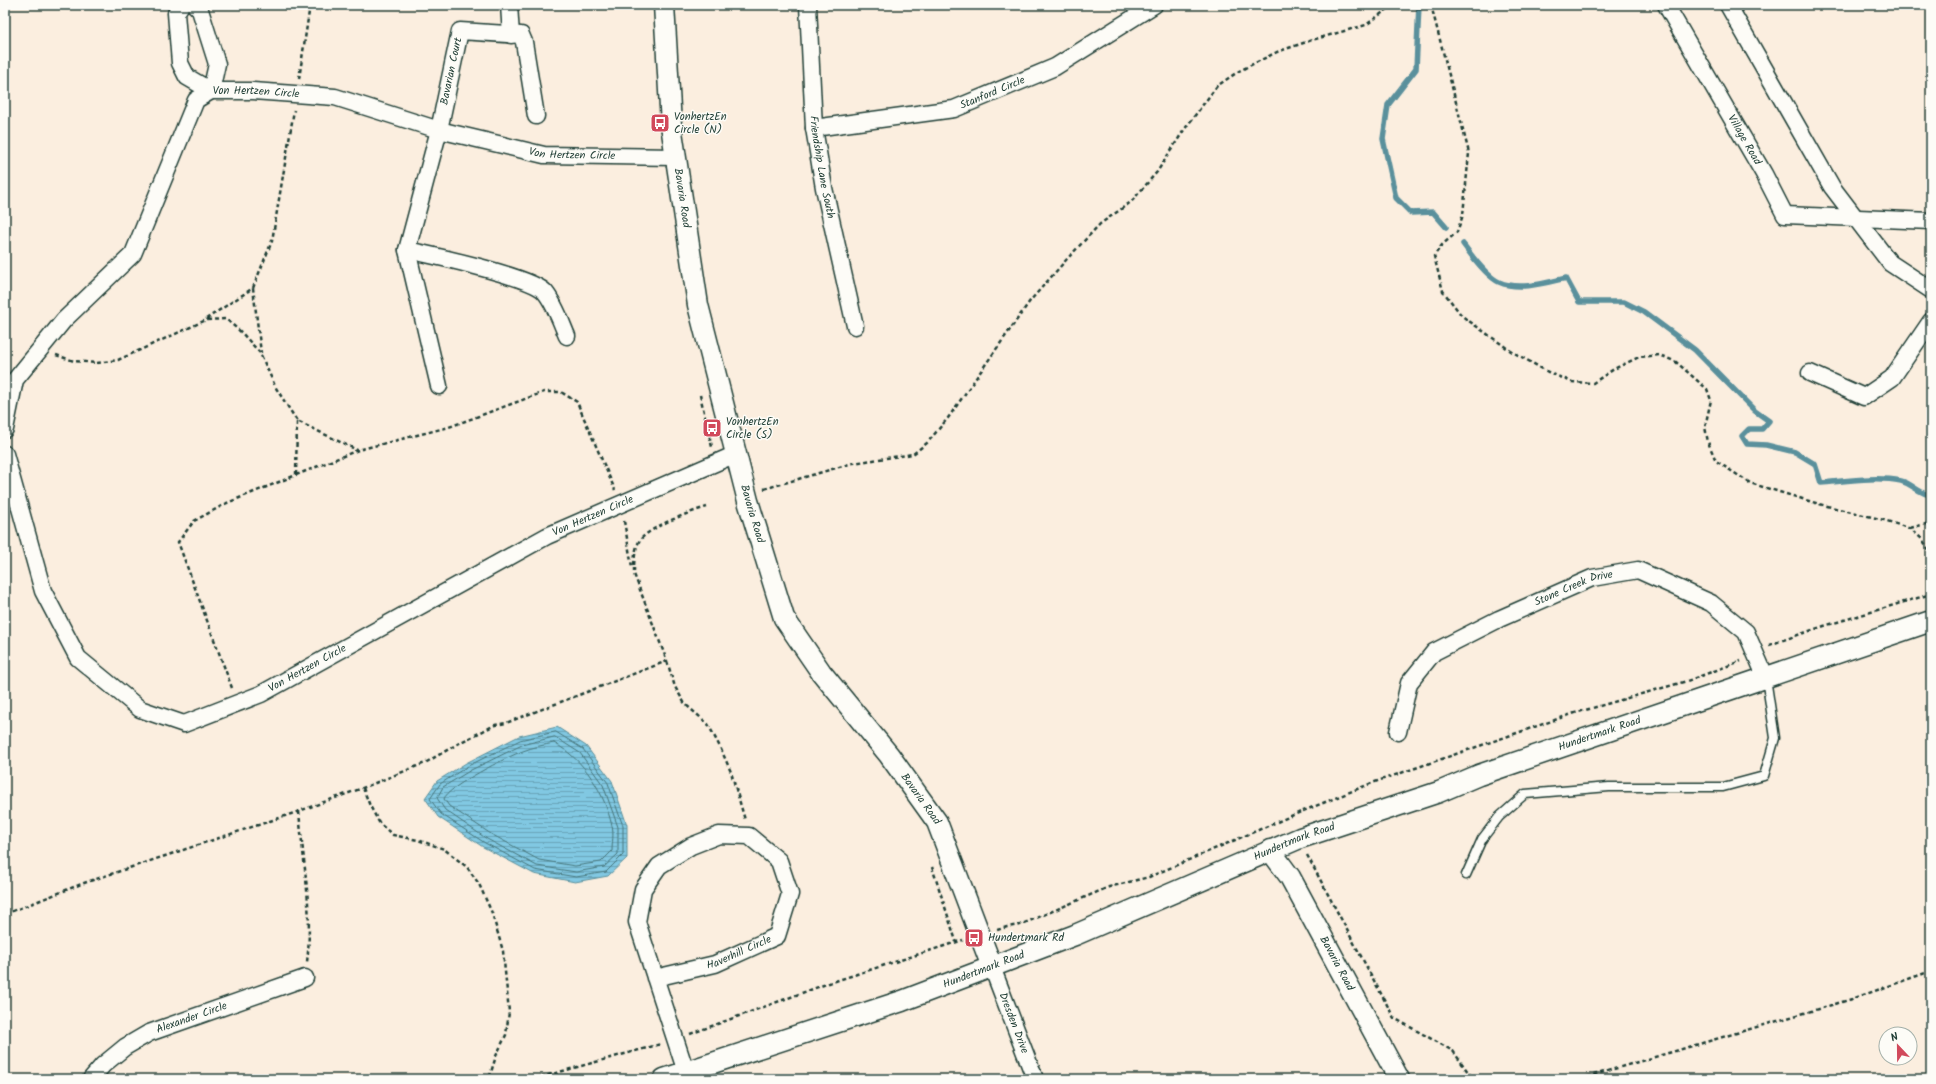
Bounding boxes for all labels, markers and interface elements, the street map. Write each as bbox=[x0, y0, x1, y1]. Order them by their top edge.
street label: Bavarian Court bbox=[436, 35, 468, 107]
street label: Stanford Circle bbox=[957, 71, 1028, 115]
street label: Von Hertzen Circle bbox=[213, 82, 300, 103]
place label: VonhertzEn Circle (N) bbox=[674, 108, 727, 139]
street label: Village Road bbox=[1722, 111, 1766, 169]
bus stop icon: VonhertzEn Circle (N) bbox=[649, 112, 671, 134]
street label: Friendship Lane South bbox=[804, 115, 840, 220]
street label: Von Hertzen Circle bbox=[527, 143, 616, 165]
street label: Bavaria Road bbox=[669, 167, 695, 229]
place label: VonhertzEn Circle (S) bbox=[726, 413, 779, 444]
bus stop icon: VonhertzEn Circle (S) bbox=[701, 417, 723, 439]
street label: Bavaria Road bbox=[735, 483, 770, 546]
street label: Von Hertzen Circle bbox=[549, 490, 636, 542]
street label: Stone Creek Drive bbox=[1532, 566, 1614, 611]
street label: Von Hertzen Circle bbox=[265, 640, 350, 697]
street label: Hundertmark Road bbox=[1556, 711, 1644, 756]
street label: Bavaria Road bbox=[896, 770, 946, 829]
street label: Hundertmark Road bbox=[1251, 818, 1338, 866]
bus stop icon: Hundertmark Rd bbox=[963, 927, 985, 949]
place label: Hundertmark Rd bbox=[988, 929, 1064, 947]
street label: Haverhill Circle bbox=[705, 931, 775, 975]
street label: Bavaria Road bbox=[1315, 933, 1359, 995]
street label: Hundertmark Road bbox=[940, 946, 1028, 994]
street label: Dresden Drive bbox=[994, 990, 1033, 1056]
street label: Alexander Circle bbox=[154, 997, 230, 1039]
north arrow bbox=[1878, 1026, 1918, 1066]
text: N bbox=[1888, 1028, 1901, 1047]

